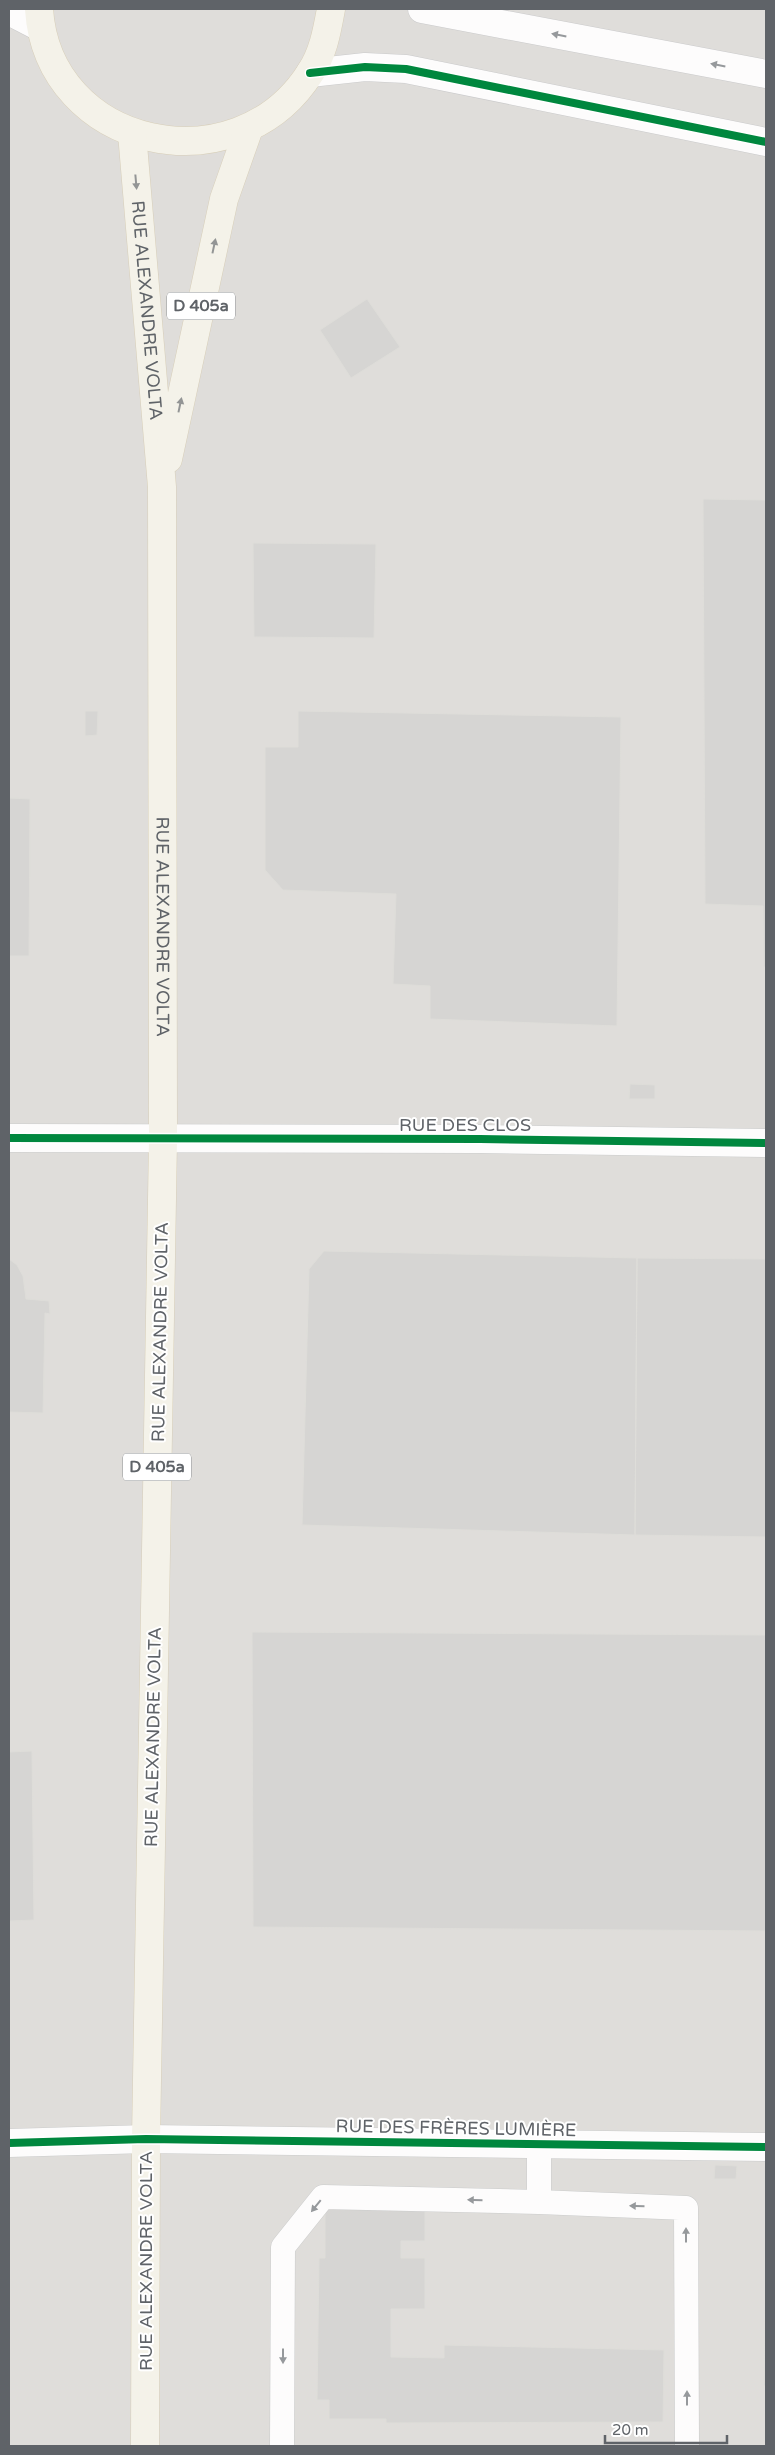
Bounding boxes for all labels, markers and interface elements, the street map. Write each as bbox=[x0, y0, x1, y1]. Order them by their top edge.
one-way arrow bbox=[550, 30, 566, 38]
one-way arrow bbox=[710, 61, 726, 69]
one-way arrow bbox=[133, 174, 141, 190]
street label: RUE ALEXANDRE VOLTA bbox=[127, 200, 167, 421]
one-way arrow bbox=[210, 239, 218, 254]
road number: D 405a bbox=[167, 292, 235, 320]
one-way arrow bbox=[176, 397, 184, 413]
street label: RUE ALEXANDRE VOLTA bbox=[152, 817, 174, 1037]
street label: RUE DES CLOS bbox=[399, 1114, 531, 1136]
street label: RUE ALEXANDRE VOLTA bbox=[147, 1222, 173, 1442]
road number: D 405a bbox=[123, 1454, 191, 1480]
street label: RUE ALEXANDRE VOLTA bbox=[140, 1627, 166, 1847]
street label: RUE DES FRÈRES LUMIÈRE bbox=[335, 2115, 577, 2141]
street label: RUE ALEXANDRE VOLTA bbox=[135, 2151, 157, 2371]
one-way arrow bbox=[467, 2196, 483, 2204]
one-way arrow bbox=[311, 2199, 322, 2212]
one-way arrow bbox=[629, 2202, 645, 2210]
one-way arrow bbox=[682, 2227, 690, 2243]
one-way arrow bbox=[279, 2349, 287, 2365]
one-way arrow bbox=[683, 2389, 691, 2405]
scale bar bbox=[605, 2412, 728, 2444]
text: 20 m bbox=[612, 2421, 649, 2439]

